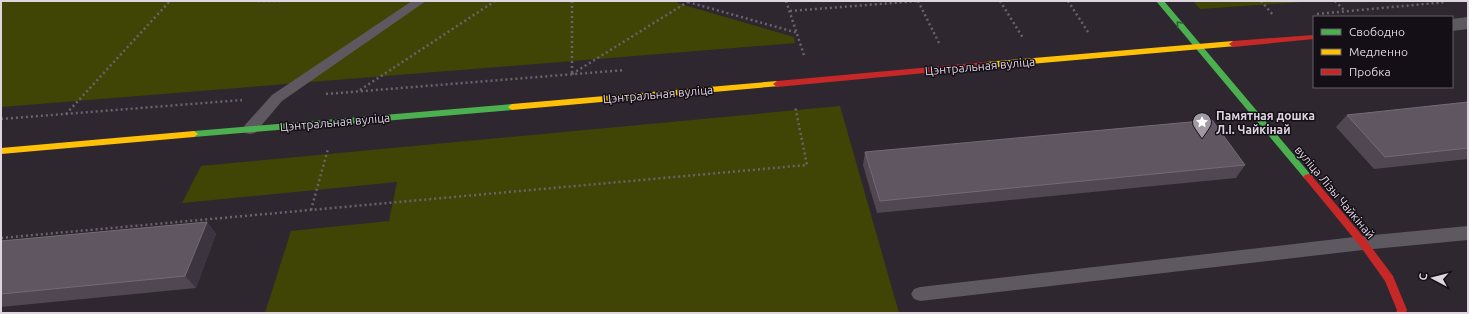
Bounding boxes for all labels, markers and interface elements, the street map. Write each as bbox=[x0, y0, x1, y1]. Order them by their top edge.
legend bbox=[1313, 16, 1453, 88]
one-way arrow bbox=[1176, 21, 1183, 29]
text: Свободно bbox=[1349, 25, 1405, 38]
text: Медленно bbox=[1349, 45, 1408, 58]
street label: Цэнтральная вуліца bbox=[924, 55, 1036, 77]
text: Пробка bbox=[1349, 65, 1391, 78]
street label: Цэнтральная вуліца bbox=[602, 83, 714, 105]
place label: Памятная дошка Л.І. Чайкінай bbox=[1216, 109, 1315, 136]
street label: Цэнтральная вуліца bbox=[279, 111, 391, 133]
place icon: Памятная дошка Л.І. Чайкінай bbox=[1191, 111, 1213, 139]
street label: вуліца Лізы Чайкінай bbox=[1293, 143, 1377, 241]
north arrow bbox=[1413, 258, 1453, 298]
text: С bbox=[1417, 273, 1429, 281]

